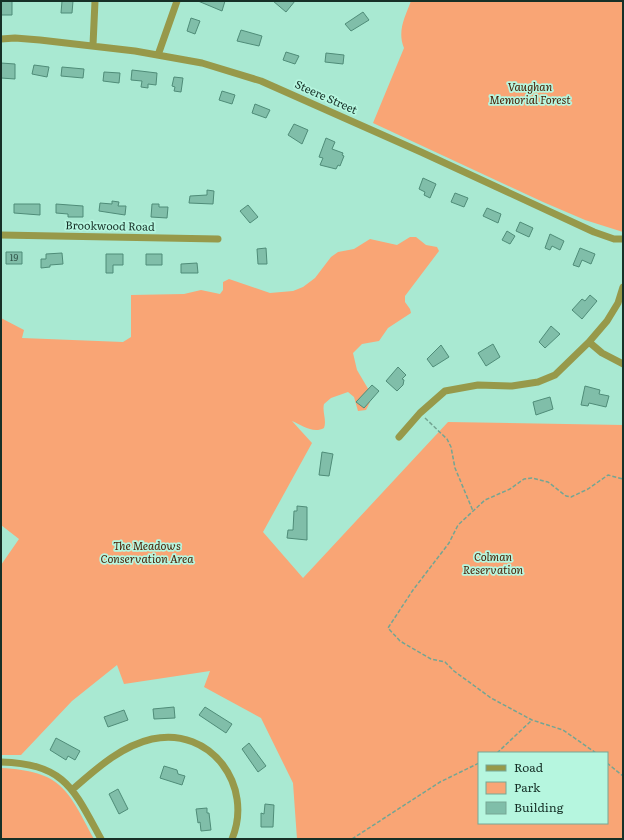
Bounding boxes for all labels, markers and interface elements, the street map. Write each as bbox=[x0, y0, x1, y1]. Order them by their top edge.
street label: Steere Street bbox=[293, 75, 361, 117]
park label: Vaughan Memorial Forest bbox=[489, 78, 571, 107]
street label: Brookwood Road bbox=[65, 216, 155, 234]
house number: 19 bbox=[10, 250, 18, 264]
park label: The Meadows Conservation Area bbox=[101, 537, 194, 566]
park label: Colman Reservation bbox=[463, 548, 524, 577]
legend bbox=[478, 752, 608, 824]
text: Road bbox=[514, 758, 544, 776]
text: Park bbox=[514, 778, 541, 796]
text: Building bbox=[514, 798, 564, 816]

